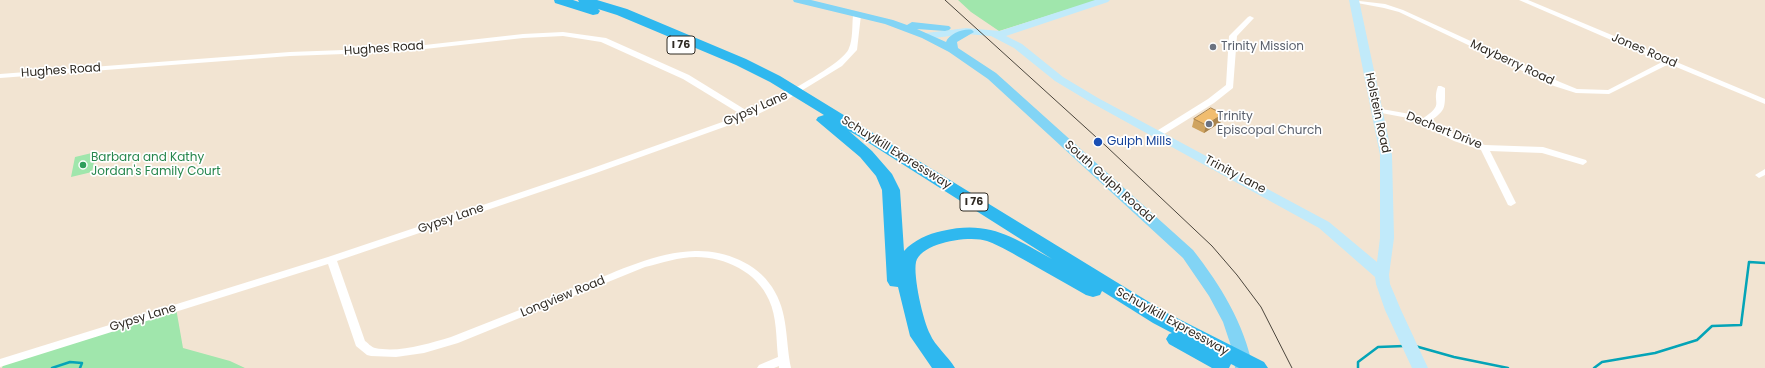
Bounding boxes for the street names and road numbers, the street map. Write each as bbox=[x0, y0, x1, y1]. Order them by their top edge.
street label: Jones Road bbox=[1609, 31, 1679, 71]
road number: I 76 bbox=[667, 36, 695, 54]
street label: Mayberry Road bbox=[1468, 37, 1556, 89]
street label: Hughes Road bbox=[344, 39, 424, 59]
street label: Hughes Road bbox=[21, 61, 101, 81]
street label: Holstein Road bbox=[1361, 71, 1393, 155]
street label: Gypsy Lane bbox=[722, 88, 790, 130]
street label: Dechert Drive bbox=[1404, 109, 1484, 153]
street label: Schuylkill Expressway bbox=[838, 113, 954, 193]
street label: South Gulph Roadd bbox=[1061, 138, 1157, 226]
street label: Trinity Lane bbox=[1202, 153, 1268, 197]
road number: I 76 bbox=[960, 193, 988, 211]
street label: Gypsy Lane bbox=[416, 201, 486, 237]
street label: Longview Road bbox=[519, 273, 607, 321]
street label: Schuylkill Expressway bbox=[1113, 285, 1231, 359]
street label: Gypsy Lane bbox=[108, 301, 178, 335]

